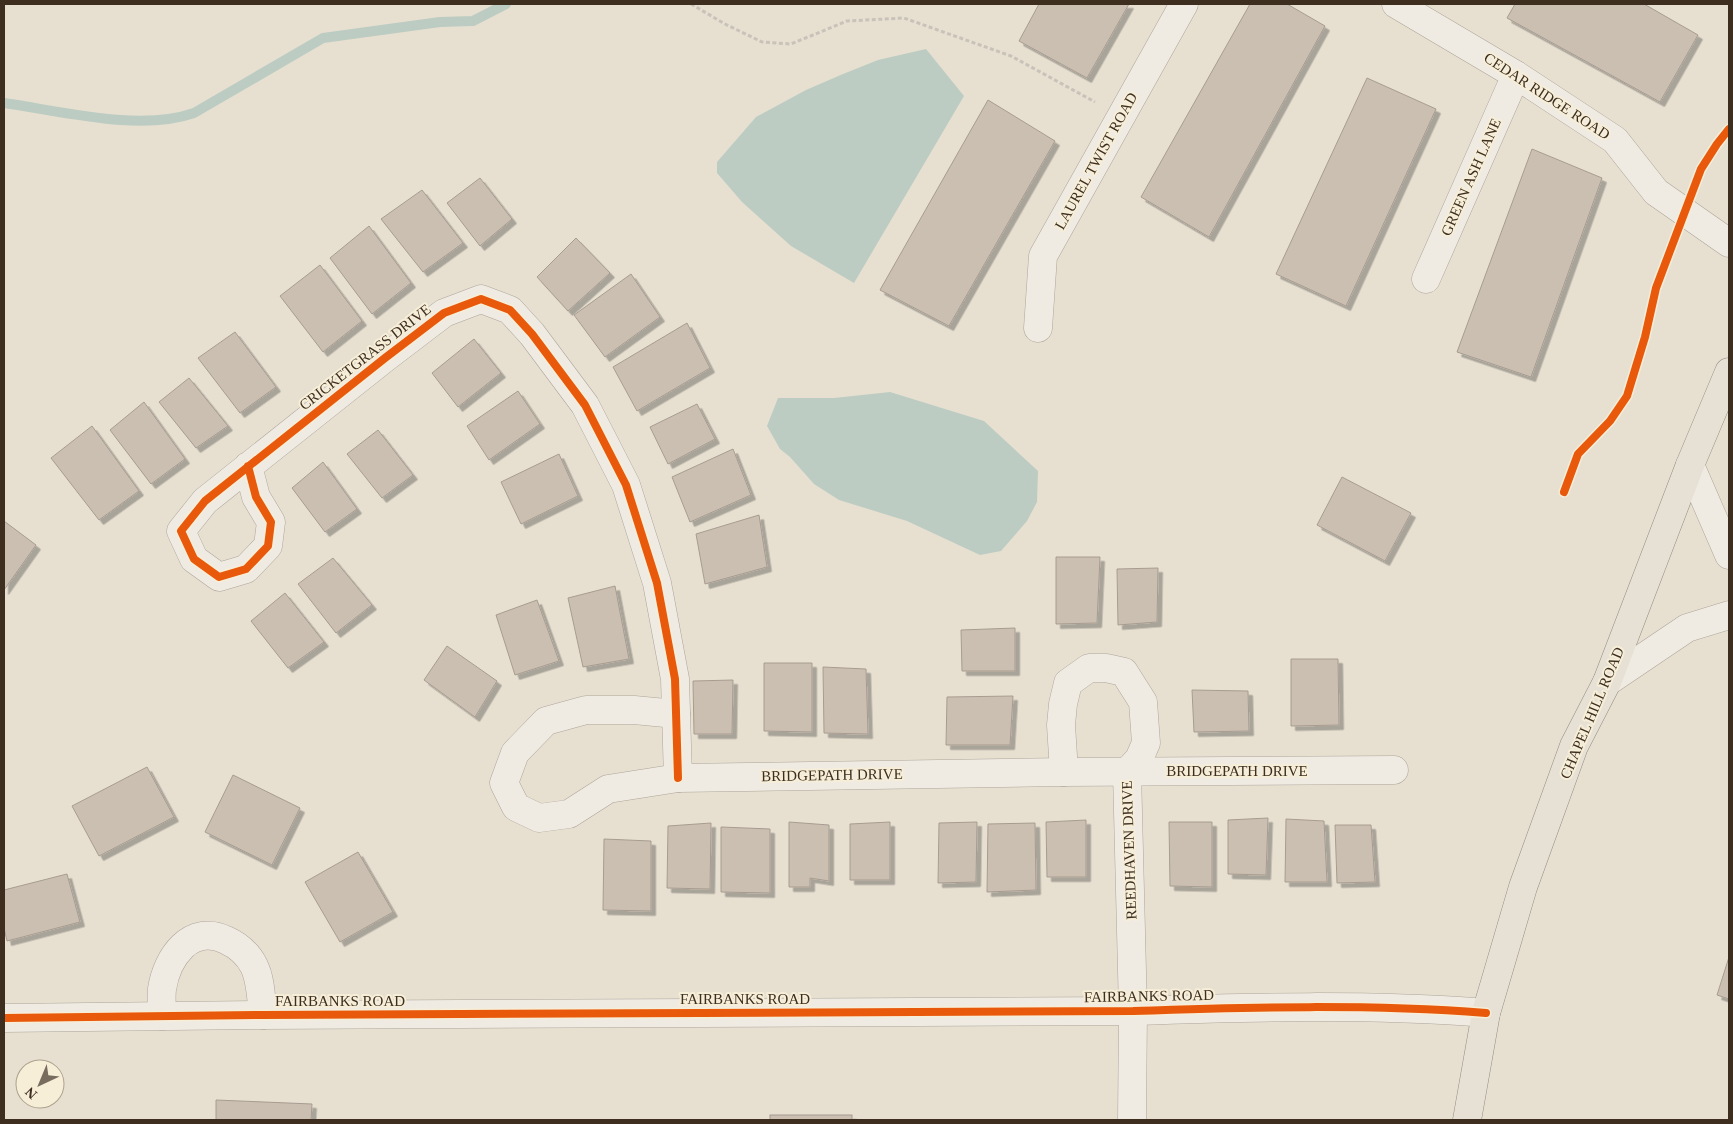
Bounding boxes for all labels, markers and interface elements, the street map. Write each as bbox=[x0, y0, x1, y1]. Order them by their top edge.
street label: CEDAR RIDGE ROAD bbox=[1481, 49, 1613, 143]
street label: LAUREL TWIST ROAD bbox=[1052, 90, 1140, 232]
street label: GREEN ASH LANE bbox=[1438, 116, 1504, 238]
street label: CRICKETGRASS DRIVE bbox=[296, 301, 434, 413]
street label: CHAPEL HILL ROAD bbox=[1557, 645, 1627, 781]
street label: BRIDGEPATH DRIVE bbox=[1166, 763, 1308, 779]
street label: BRIDGEPATH DRIVE bbox=[761, 766, 903, 784]
street label: REEDHAVEN DRIVE bbox=[1119, 780, 1139, 920]
street label: FAIRBANKS ROAD bbox=[1084, 987, 1214, 1005]
street label: FAIRBANKS ROAD bbox=[680, 991, 810, 1007]
street label: FAIRBANKS ROAD bbox=[275, 993, 405, 1009]
north arrow bbox=[15, 1059, 65, 1109]
text: N bbox=[22, 1084, 40, 1102]

